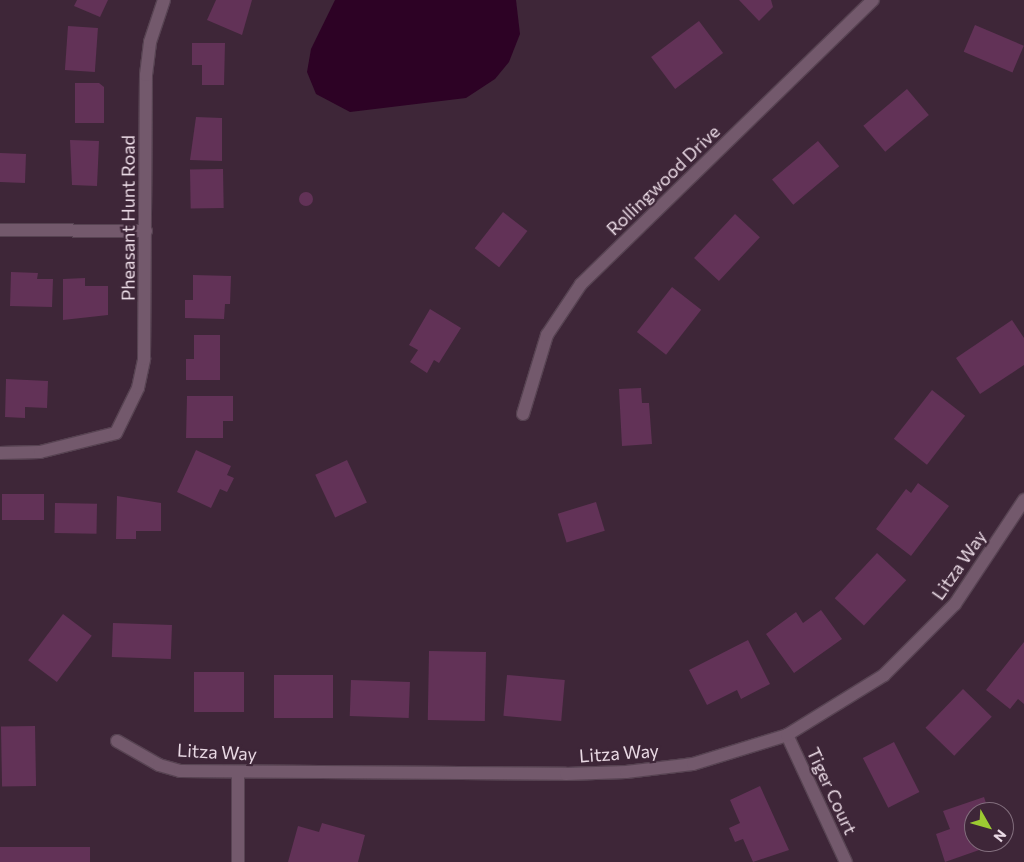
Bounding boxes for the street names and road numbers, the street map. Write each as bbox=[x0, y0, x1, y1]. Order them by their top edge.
street label: Rollingwood Drive bbox=[602, 120, 724, 240]
street label: Pheasant Hunt Road bbox=[117, 135, 139, 301]
street label: Litza Way bbox=[927, 526, 991, 604]
street label: Litza Way bbox=[176, 739, 258, 765]
street label: Litza Way bbox=[578, 739, 660, 767]
street label: Tiger Court bbox=[802, 744, 862, 838]

